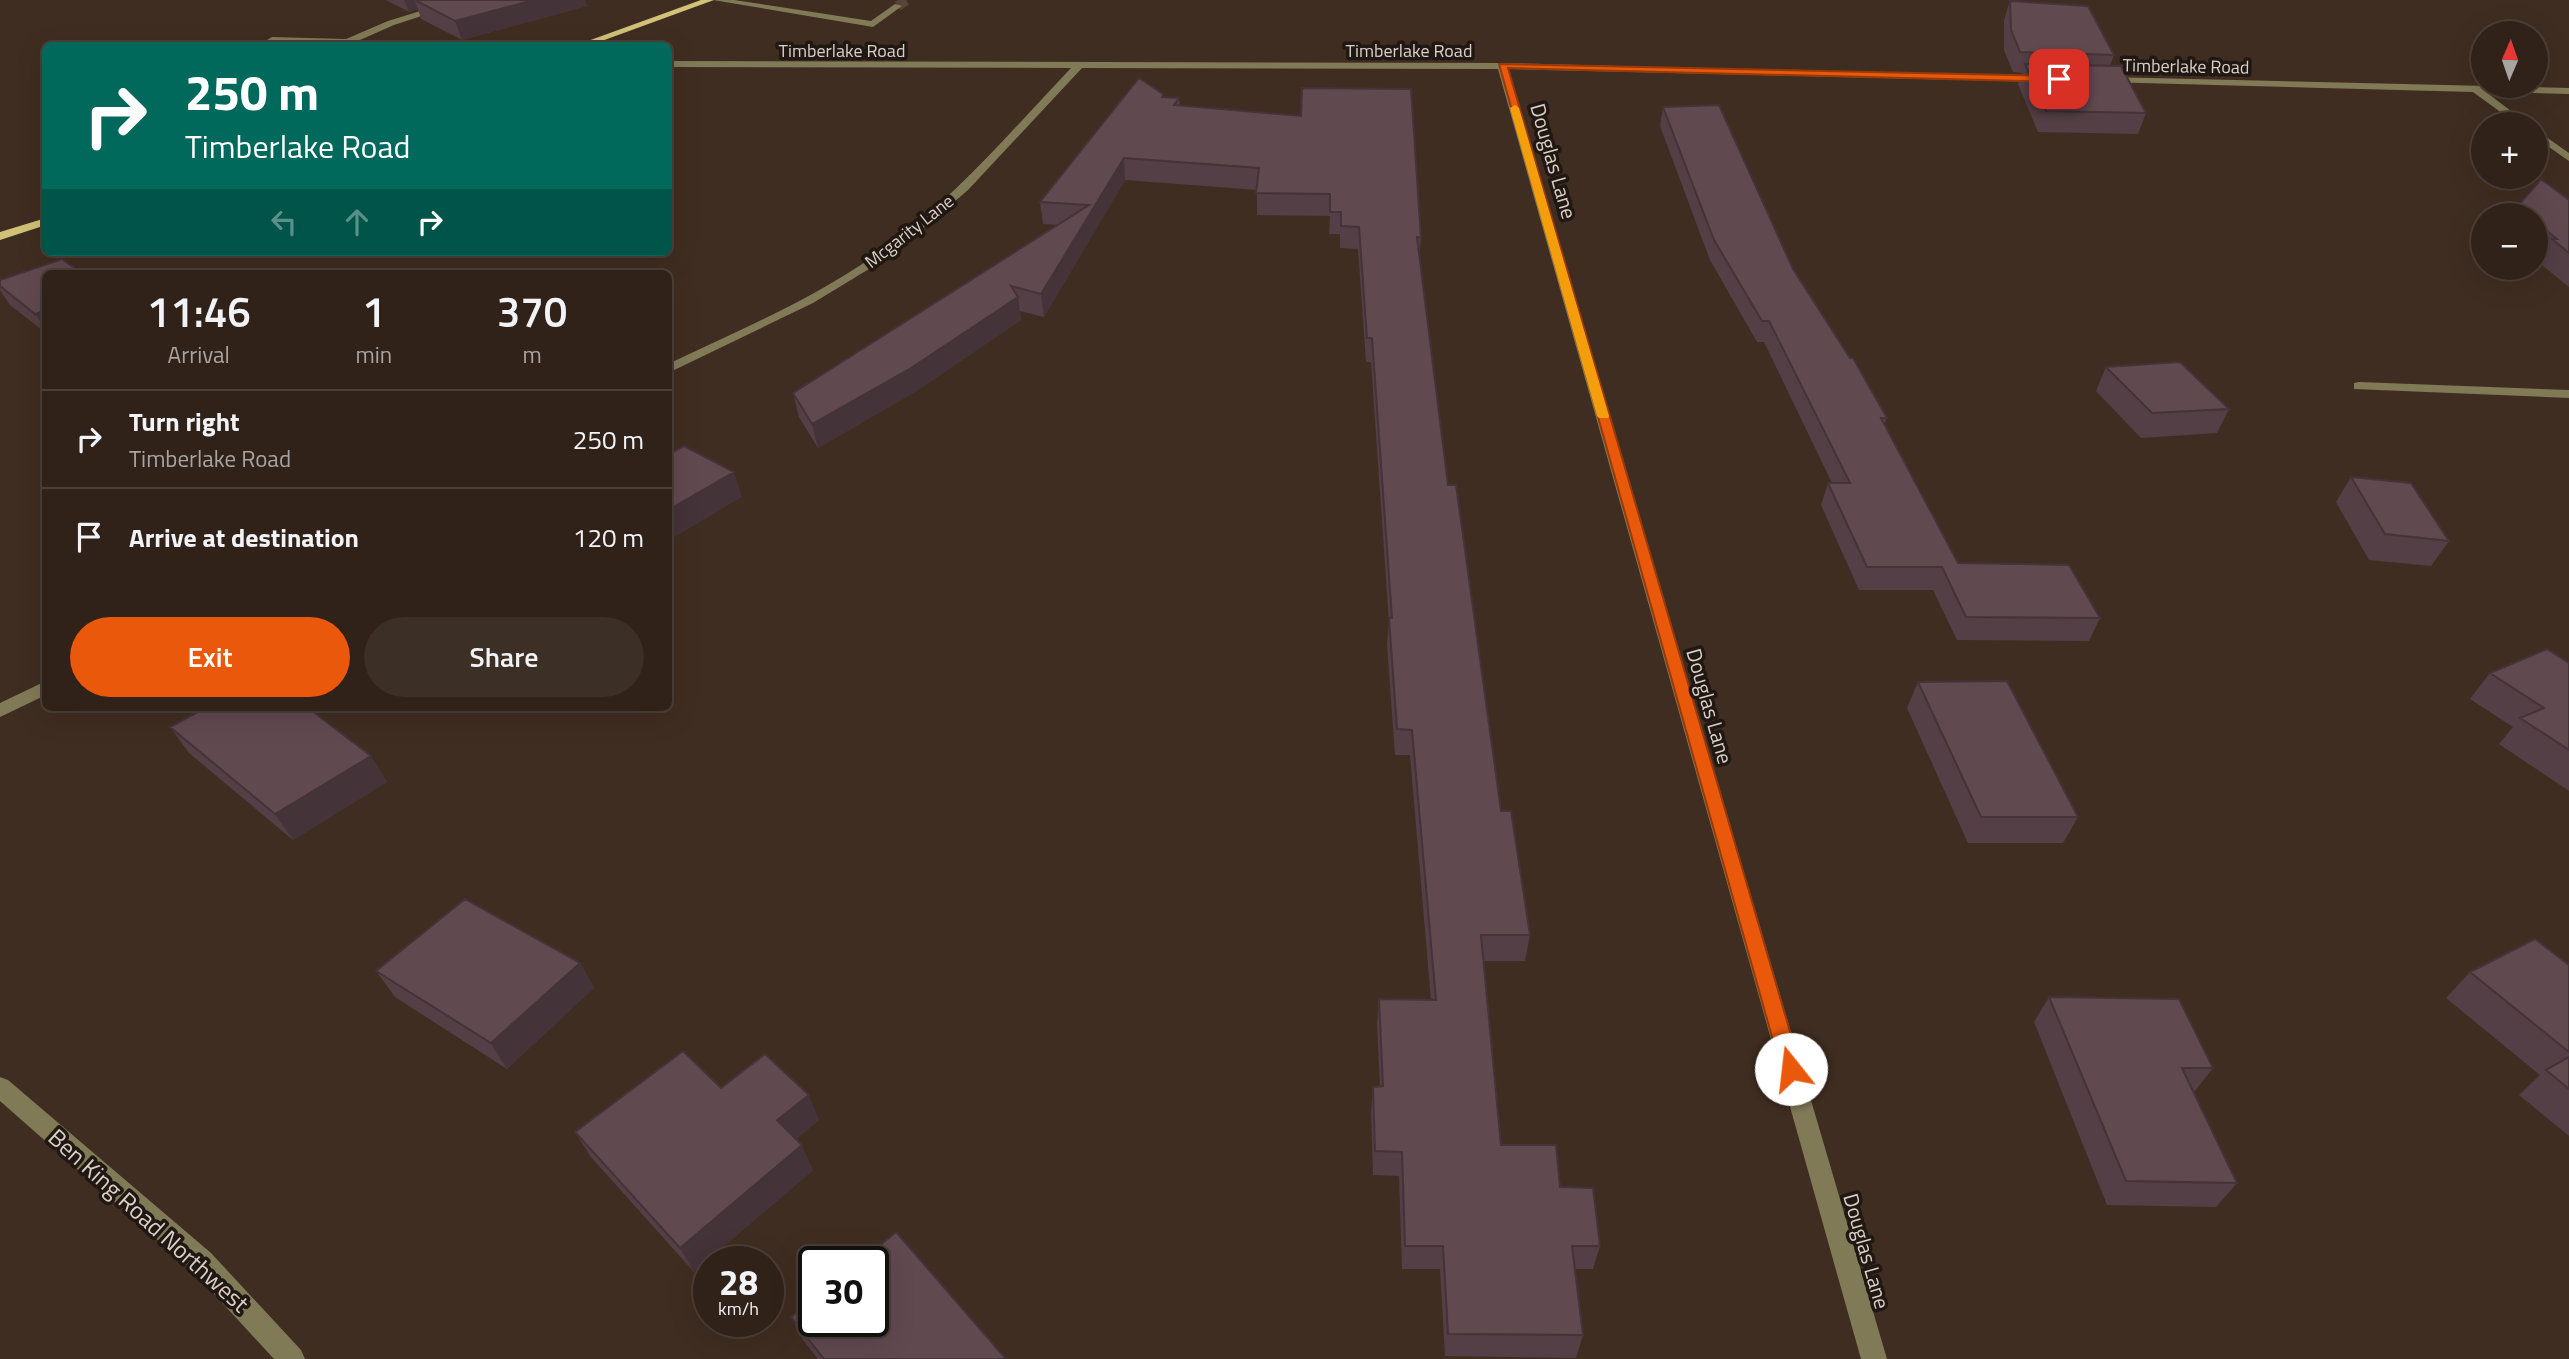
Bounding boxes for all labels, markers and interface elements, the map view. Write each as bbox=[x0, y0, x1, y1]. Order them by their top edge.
north arrow bbox=[2471, 21, 2548, 98]
map controls bbox=[2471, 21, 2548, 280]
street label: Timberlake Road bbox=[779, 37, 905, 64]
street label: Timberlake Road bbox=[1346, 37, 1472, 64]
pin bbox=[2029, 49, 2089, 109]
street label: Timberlake Road bbox=[2122, 51, 2250, 81]
text: 250 m bbox=[185, 54, 319, 129]
icon: arrive bbox=[2040, 60, 2078, 98]
icon: right bbox=[70, 70, 161, 161]
street label: Douglas Lane bbox=[1522, 99, 1586, 223]
button: + bbox=[2471, 112, 2548, 189]
text: Timberlake Road bbox=[185, 122, 410, 170]
street label: Mcgarity Lane bbox=[859, 188, 959, 274]
icon: left bbox=[265, 203, 303, 241]
icon: ahead bbox=[338, 203, 376, 241]
icon: right bbox=[411, 203, 449, 241]
button: − bbox=[2471, 203, 2548, 280]
text: 11:46 bbox=[147, 279, 251, 343]
text: 1 bbox=[362, 279, 386, 343]
text: 370 bbox=[497, 279, 567, 343]
text: Arrival bbox=[168, 337, 230, 372]
text: min bbox=[355, 337, 392, 372]
text: m bbox=[522, 337, 542, 372]
text: Turn right bbox=[129, 402, 240, 441]
icon: right bbox=[70, 420, 108, 458]
text: 250 m bbox=[573, 420, 644, 459]
text: Timberlake Road bbox=[129, 441, 291, 476]
icon: arrive bbox=[70, 518, 108, 556]
text: Arrive at destination bbox=[129, 518, 359, 557]
text: 120 m bbox=[573, 518, 644, 557]
button: Exit bbox=[70, 617, 350, 697]
button: Share bbox=[364, 617, 644, 697]
street label: Douglas Lane bbox=[1678, 644, 1742, 768]
position arrow bbox=[1754, 1032, 1828, 1106]
street label: Ben King Road Northwest bbox=[40, 1120, 258, 1321]
street label: Douglas Lane bbox=[1835, 1189, 1899, 1313]
speed limit sign: 30 bbox=[798, 1246, 889, 1337]
text: 28 bbox=[719, 1255, 758, 1309]
text: km/h bbox=[718, 1295, 759, 1322]

